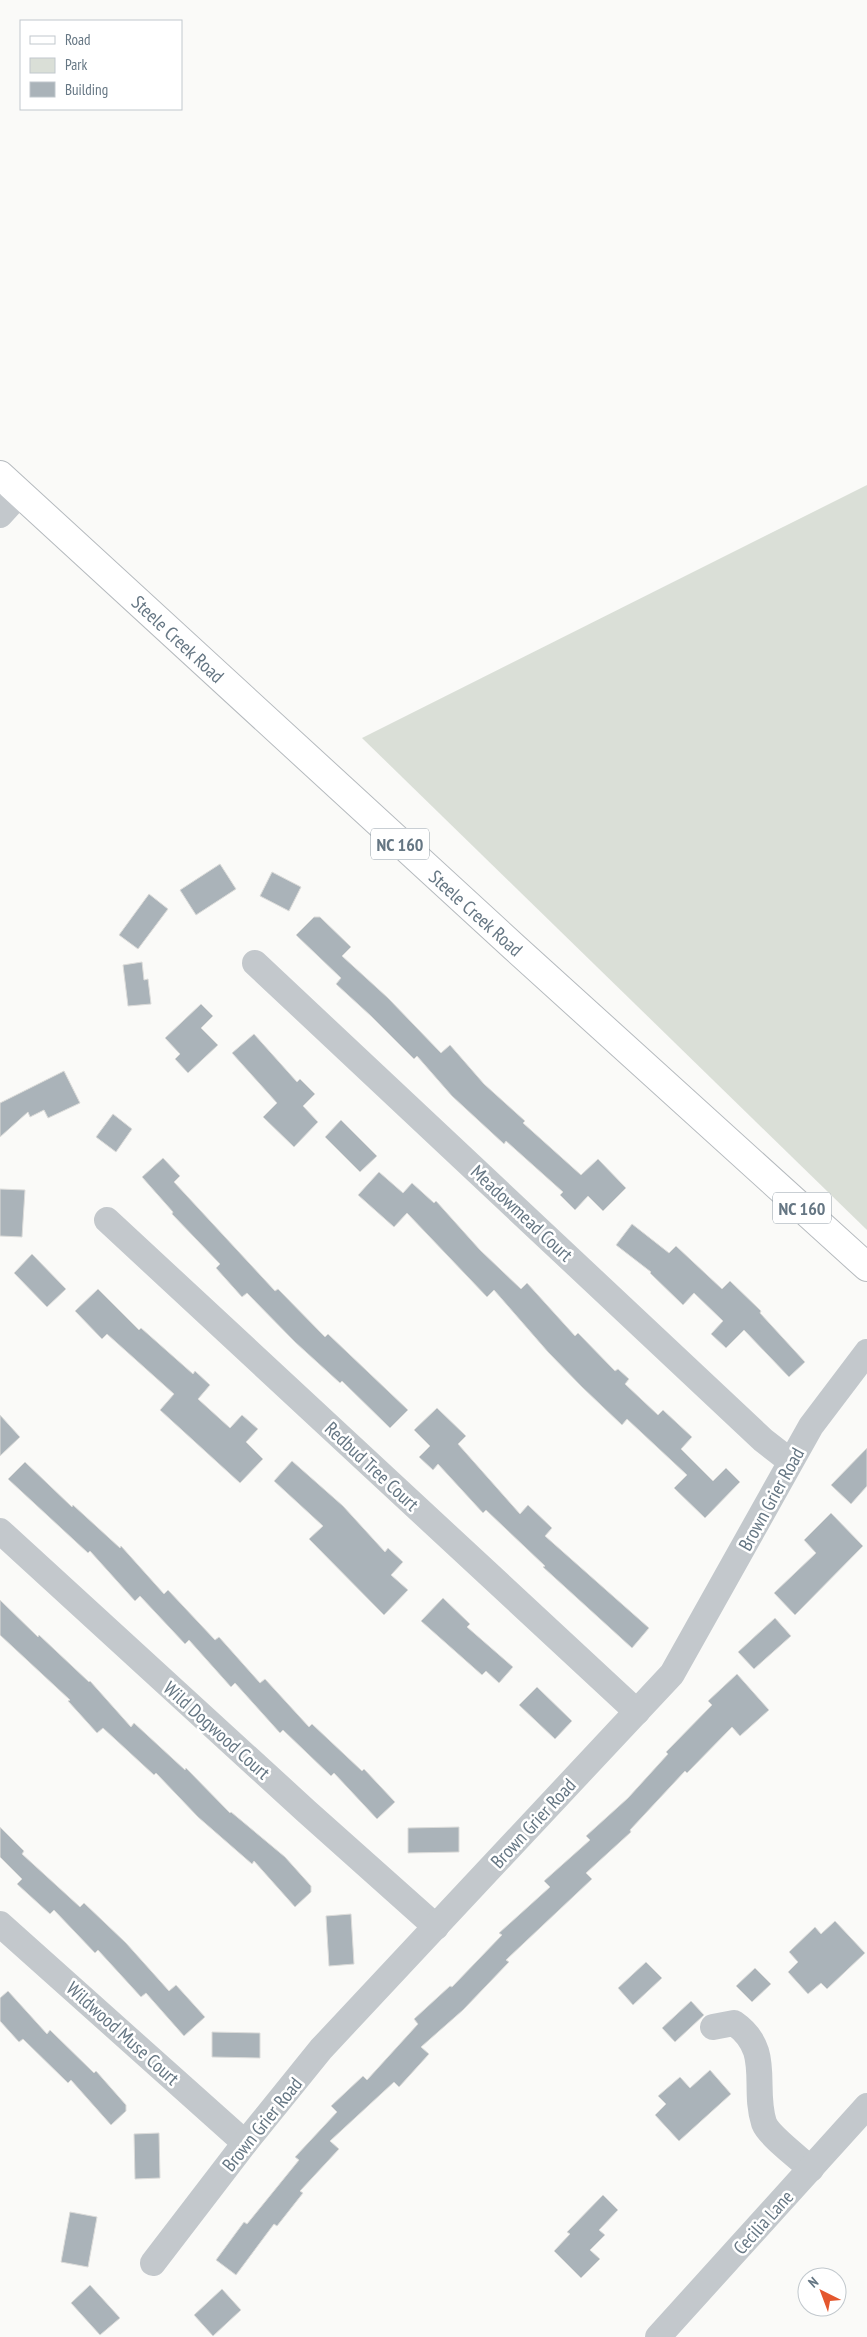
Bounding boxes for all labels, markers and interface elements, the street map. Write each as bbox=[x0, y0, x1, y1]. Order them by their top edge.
legend bbox=[20, 20, 182, 110]
text: Road bbox=[65, 30, 91, 49]
text: Park bbox=[65, 55, 87, 74]
text: Building bbox=[65, 80, 108, 99]
street label: Steele Creek Road bbox=[127, 590, 229, 688]
road number: NC 160 bbox=[371, 829, 429, 860]
street label: Steele Creek Road bbox=[424, 865, 528, 961]
street label: Meadowmead Court bbox=[466, 1160, 579, 1267]
road number: NC 160 bbox=[773, 1192, 831, 1224]
street label: Redbud Tree Court bbox=[320, 1416, 425, 1516]
street label: Brown Grier Road bbox=[733, 1443, 809, 1555]
street label: Wild Dogwood Court bbox=[159, 1676, 276, 1785]
street label: Brown Grier Road bbox=[485, 1773, 581, 1873]
street label: Wildwood Muse Court bbox=[62, 1976, 185, 2090]
street label: Brown Grier Road bbox=[217, 2072, 307, 2176]
street label: Cecilia Lane bbox=[728, 2185, 798, 2259]
north arrow bbox=[797, 2267, 847, 2317]
text: N bbox=[804, 2273, 822, 2292]

